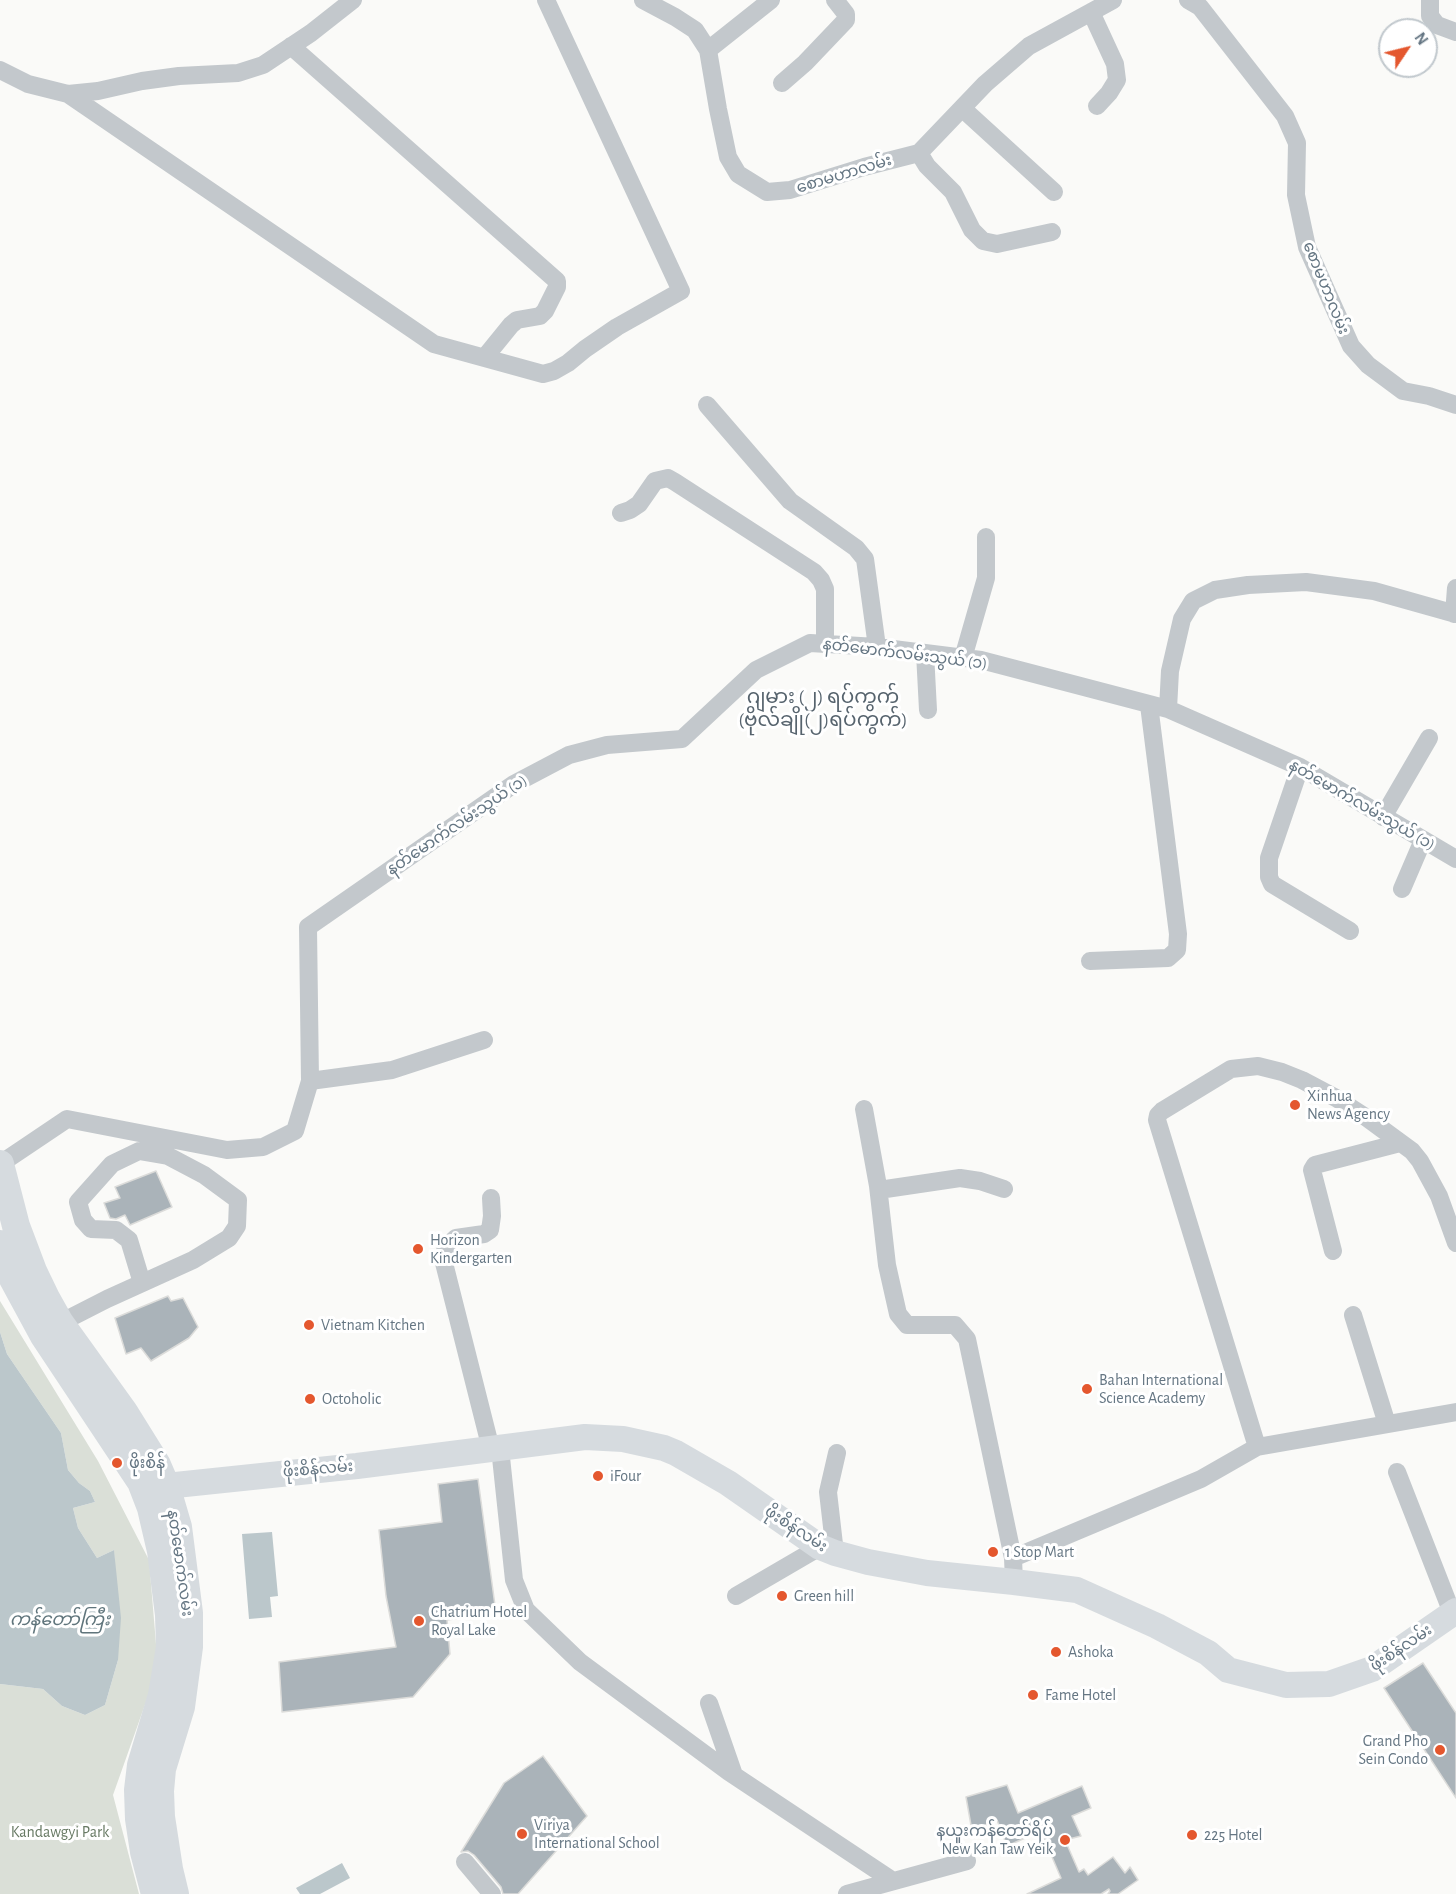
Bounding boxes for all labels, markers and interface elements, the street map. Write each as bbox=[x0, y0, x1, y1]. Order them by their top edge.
north arrow bbox=[1378, 18, 1438, 78]
text: N bbox=[1411, 30, 1431, 48]
street label: စောမဟာလမ်း bbox=[794, 150, 894, 198]
street label: စောမဟာလမ်း bbox=[1299, 239, 1353, 337]
street label: နတ်မောက်လမ်းသွယ် (၁) bbox=[822, 634, 988, 674]
district label: ဂျမား (၂) ရပ်ကွက် (ဗိုလ်ချို(၂)ရပ်ကွက်) bbox=[738, 685, 908, 732]
street label: နတ်မောက်လမ်းသွယ် (၁) bbox=[1285, 755, 1439, 855]
street label: နတ်မောက်လမ်းသွယ် (၁) bbox=[383, 771, 531, 879]
place label: Xinhua News Agency bbox=[1307, 1086, 1390, 1124]
marker: Xinhua News Agency bbox=[1288, 1098, 1302, 1112]
place label: Horizon Kindergarten bbox=[430, 1230, 512, 1268]
marker: Horizon Kindergarten bbox=[411, 1242, 425, 1256]
place label: Vietnam Kitchen bbox=[321, 1315, 425, 1335]
marker: Vietnam Kitchen bbox=[302, 1318, 316, 1332]
place label: Bahan International Science Academy bbox=[1099, 1370, 1223, 1408]
marker: Bahan International Science Academy bbox=[1080, 1382, 1094, 1396]
place label: Octoholic bbox=[322, 1389, 381, 1409]
marker: Octoholic bbox=[303, 1392, 317, 1406]
place label: ဖိုးစိန် bbox=[129, 1453, 165, 1473]
marker: ဖိုးစိန် bbox=[110, 1456, 124, 1470]
street label: ဖိုးစိန်လမ်း bbox=[282, 1456, 354, 1482]
place label: iFour bbox=[610, 1466, 641, 1486]
marker: iFour bbox=[591, 1469, 605, 1483]
street label: ဖိုးစိန်လမ်း bbox=[761, 1502, 831, 1556]
street label: နတ်မောက်လမ်း bbox=[163, 1508, 197, 1618]
place label: 1 Stop Mart bbox=[1005, 1542, 1074, 1562]
marker: 1 Stop Mart bbox=[986, 1545, 1000, 1559]
place label: Green hill bbox=[794, 1586, 854, 1606]
marker: Green hill bbox=[775, 1589, 789, 1603]
place label: Chatrium Hotel Royal Lake bbox=[431, 1602, 527, 1640]
water label: ကန်တော်ကြီး bbox=[10, 1609, 110, 1631]
marker: Chatrium Hotel Royal Lake bbox=[412, 1614, 426, 1628]
street label: ဖိုးစိန်လမ်း bbox=[1366, 1620, 1436, 1676]
place label: Ashoka bbox=[1068, 1642, 1114, 1662]
marker: Ashoka bbox=[1049, 1645, 1063, 1659]
place label: Fame Hotel bbox=[1045, 1685, 1116, 1705]
marker: Fame Hotel bbox=[1026, 1688, 1040, 1702]
place label: Grand Pho Sein Condo bbox=[1359, 1731, 1428, 1769]
marker: Grand Pho Sein Condo bbox=[1433, 1743, 1447, 1757]
place label: Viriya International School bbox=[534, 1815, 660, 1853]
place label: နယူးကန်တော်ရိပ် New Kan Taw Yeik bbox=[936, 1821, 1053, 1859]
park label: Kandawgyi Park bbox=[11, 1822, 109, 1842]
place label: 225 Hotel bbox=[1204, 1825, 1263, 1845]
marker: Viriya International School bbox=[515, 1827, 529, 1841]
marker: 225 Hotel bbox=[1185, 1828, 1199, 1842]
marker: နယူးကန်တော်ရိပ် New Kan Taw Yeik bbox=[1058, 1833, 1072, 1847]

